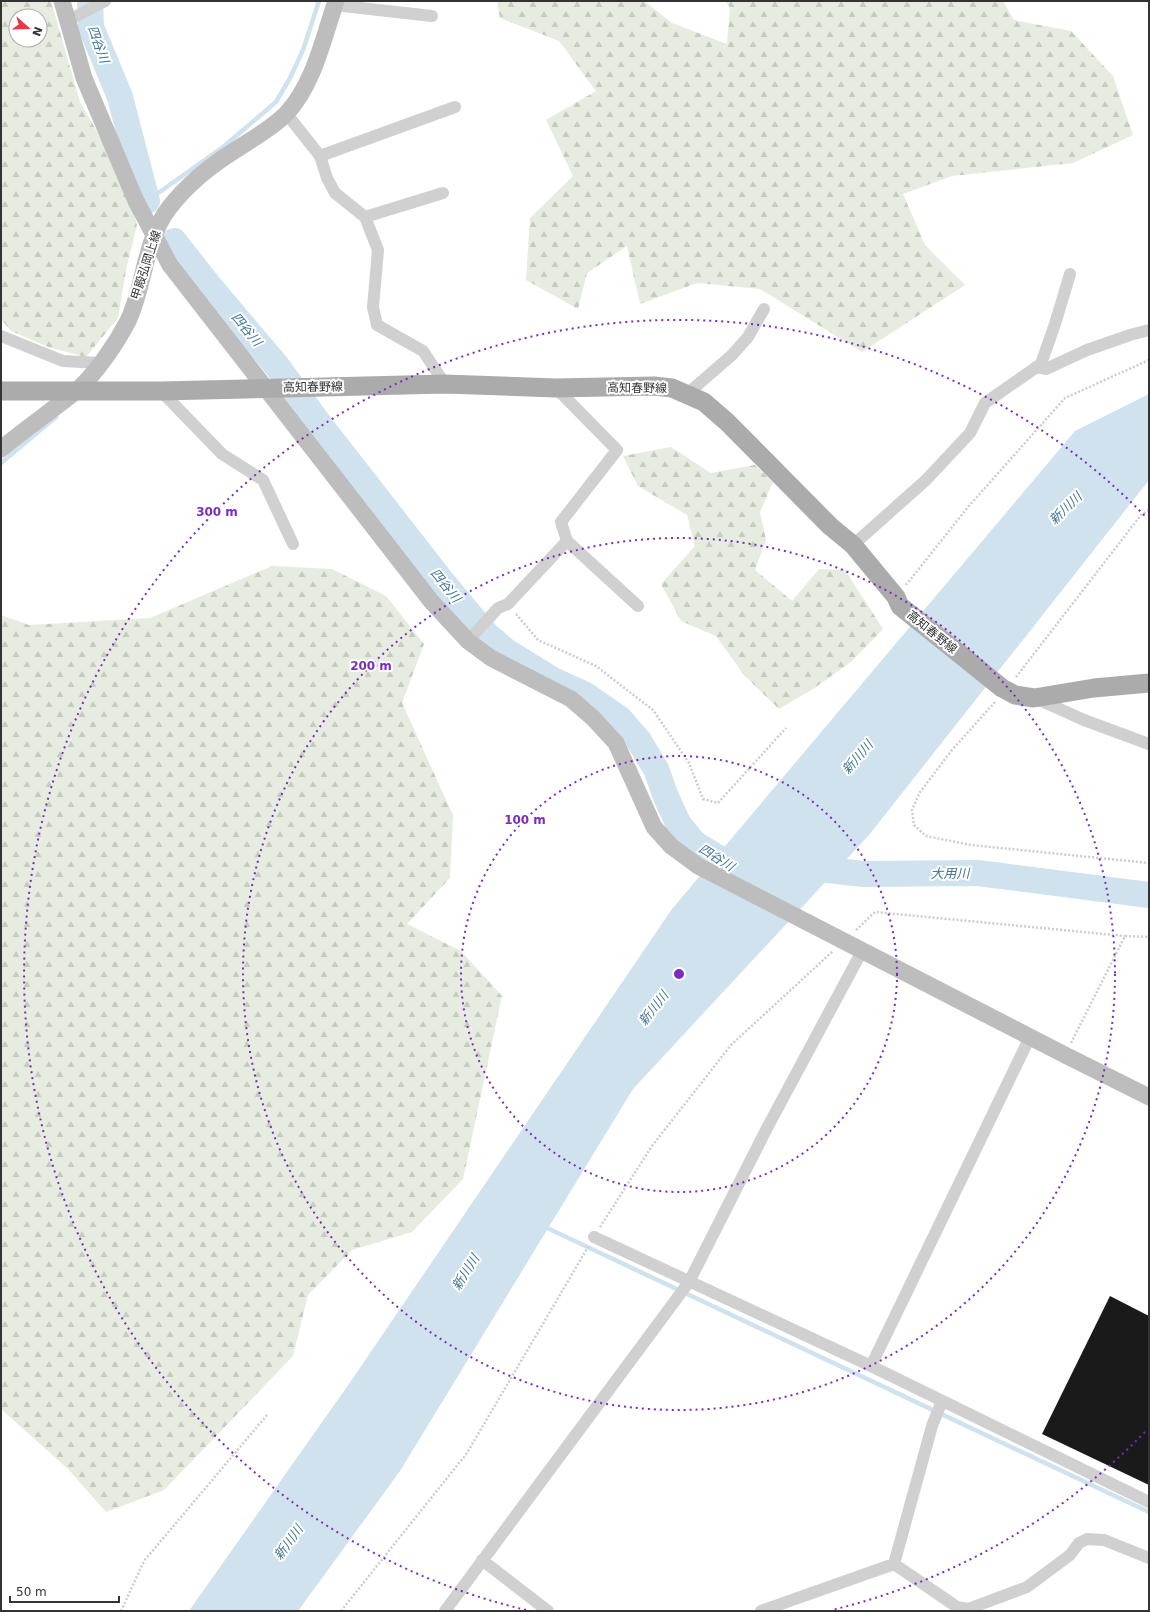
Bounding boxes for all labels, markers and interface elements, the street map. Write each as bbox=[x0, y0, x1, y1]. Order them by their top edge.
north arrow bbox=[8, 8, 48, 48]
water label: 四谷川 bbox=[85, 23, 113, 67]
text: N bbox=[29, 25, 45, 38]
street label: 甲殿弘岡上線 bbox=[128, 229, 164, 301]
water label: 四谷川 bbox=[228, 310, 266, 351]
street label: 高知春野線 bbox=[283, 379, 343, 395]
street label: 高知春野線 bbox=[607, 380, 667, 396]
water label: 新川川 bbox=[1046, 488, 1086, 527]
text: 300 m bbox=[196, 505, 238, 519]
water label: 四谷川 bbox=[428, 565, 465, 607]
street label: 高知春野線 bbox=[904, 608, 960, 656]
text: 200 m bbox=[350, 659, 392, 673]
water label: 新川川 bbox=[839, 736, 877, 777]
text: 100 m bbox=[504, 813, 546, 827]
water label: 四谷川 bbox=[696, 841, 739, 875]
water label: 大用川 bbox=[930, 866, 972, 881]
centre of rings bbox=[672, 967, 686, 981]
water label: 新川川 bbox=[635, 987, 673, 1028]
water label: 新川川 bbox=[449, 1250, 483, 1293]
water label: 新川川 bbox=[271, 1520, 307, 1562]
scale bar bbox=[10, 1578, 119, 1604]
text: 50 m bbox=[16, 1585, 47, 1599]

